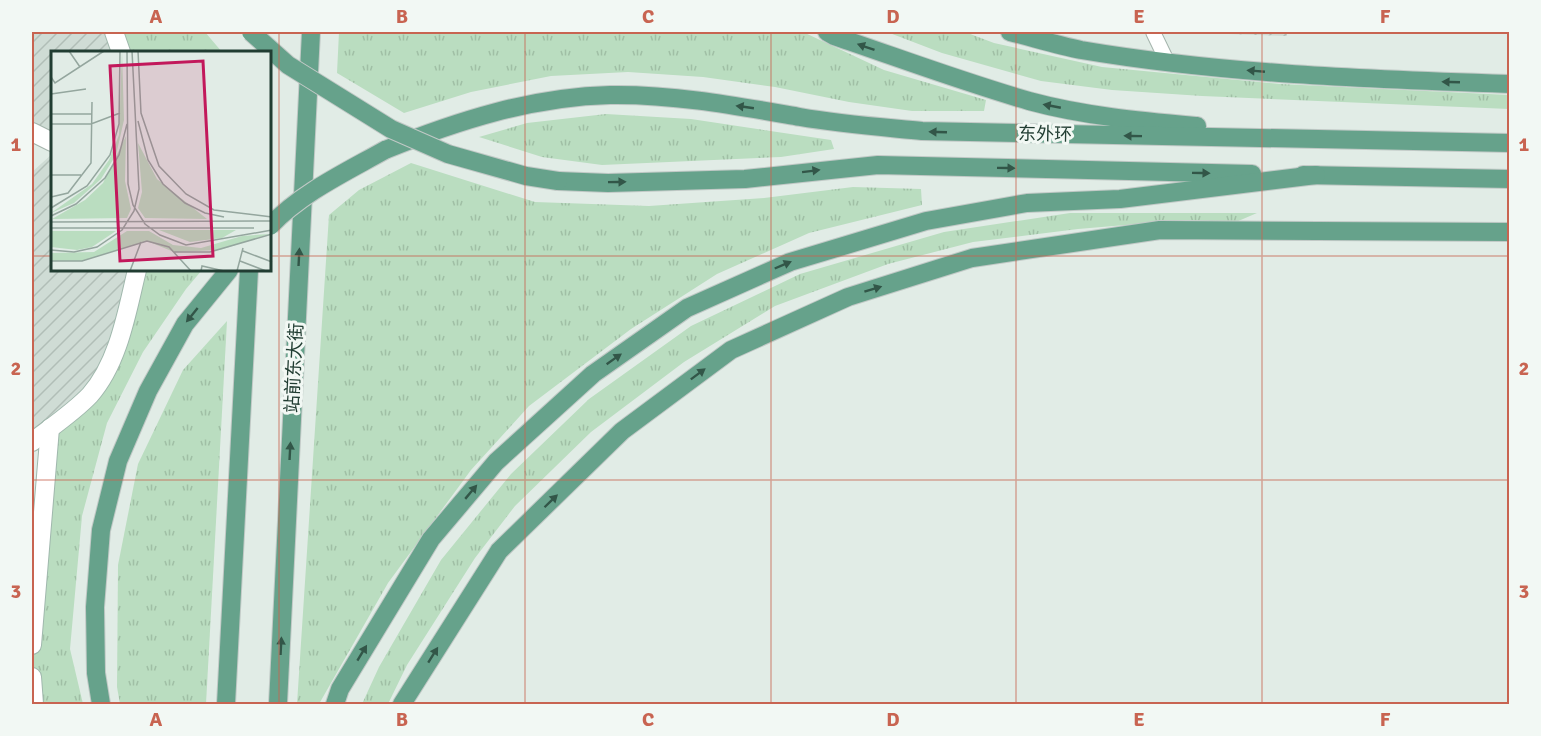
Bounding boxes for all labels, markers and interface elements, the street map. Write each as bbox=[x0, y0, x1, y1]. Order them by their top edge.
text: A bbox=[150, 4, 163, 29]
text: B bbox=[396, 4, 408, 29]
text: C bbox=[642, 4, 654, 29]
text: D bbox=[886, 4, 900, 29]
text: E bbox=[1133, 4, 1145, 29]
text: F bbox=[1380, 4, 1391, 29]
one-way arrow bbox=[857, 41, 875, 51]
inset map bbox=[51, 51, 272, 272]
one-way arrow bbox=[1247, 66, 1266, 76]
one-way arrow bbox=[1442, 77, 1461, 87]
one-way arrow bbox=[1042, 101, 1061, 110]
one-way arrow bbox=[736, 102, 755, 111]
street label: 东外环 bbox=[1018, 123, 1072, 145]
one-way arrow bbox=[929, 127, 948, 136]
one-way arrow bbox=[1124, 131, 1143, 141]
text: 1 bbox=[11, 132, 22, 157]
text: 1 bbox=[1519, 132, 1530, 157]
one-way arrow bbox=[997, 164, 1016, 173]
one-way arrow bbox=[802, 166, 821, 175]
one-way arrow bbox=[1191, 168, 1210, 178]
one-way arrow bbox=[607, 178, 626, 187]
one-way arrow bbox=[295, 247, 304, 266]
one-way arrow bbox=[775, 260, 793, 270]
one-way arrow bbox=[864, 284, 882, 293]
one-way arrow bbox=[186, 307, 199, 323]
street label: 站前东大街 bbox=[281, 322, 307, 414]
one-way arrow bbox=[605, 353, 621, 365]
text: 2 bbox=[11, 356, 21, 381]
text: 2 bbox=[1519, 356, 1529, 381]
one-way arrow bbox=[691, 369, 706, 381]
one-way arrow bbox=[285, 442, 294, 461]
one-way arrow bbox=[465, 484, 478, 500]
one-way arrow bbox=[543, 494, 557, 508]
text: 3 bbox=[11, 579, 21, 604]
text: 3 bbox=[1519, 579, 1529, 604]
one-way arrow bbox=[276, 637, 285, 656]
one-way arrow bbox=[357, 645, 368, 661]
one-way arrow bbox=[427, 647, 438, 663]
text: A bbox=[150, 707, 163, 732]
text: B bbox=[396, 707, 408, 732]
text: C bbox=[642, 707, 654, 732]
text: D bbox=[886, 707, 900, 732]
text: E bbox=[1133, 707, 1145, 732]
text: F bbox=[1380, 707, 1391, 732]

